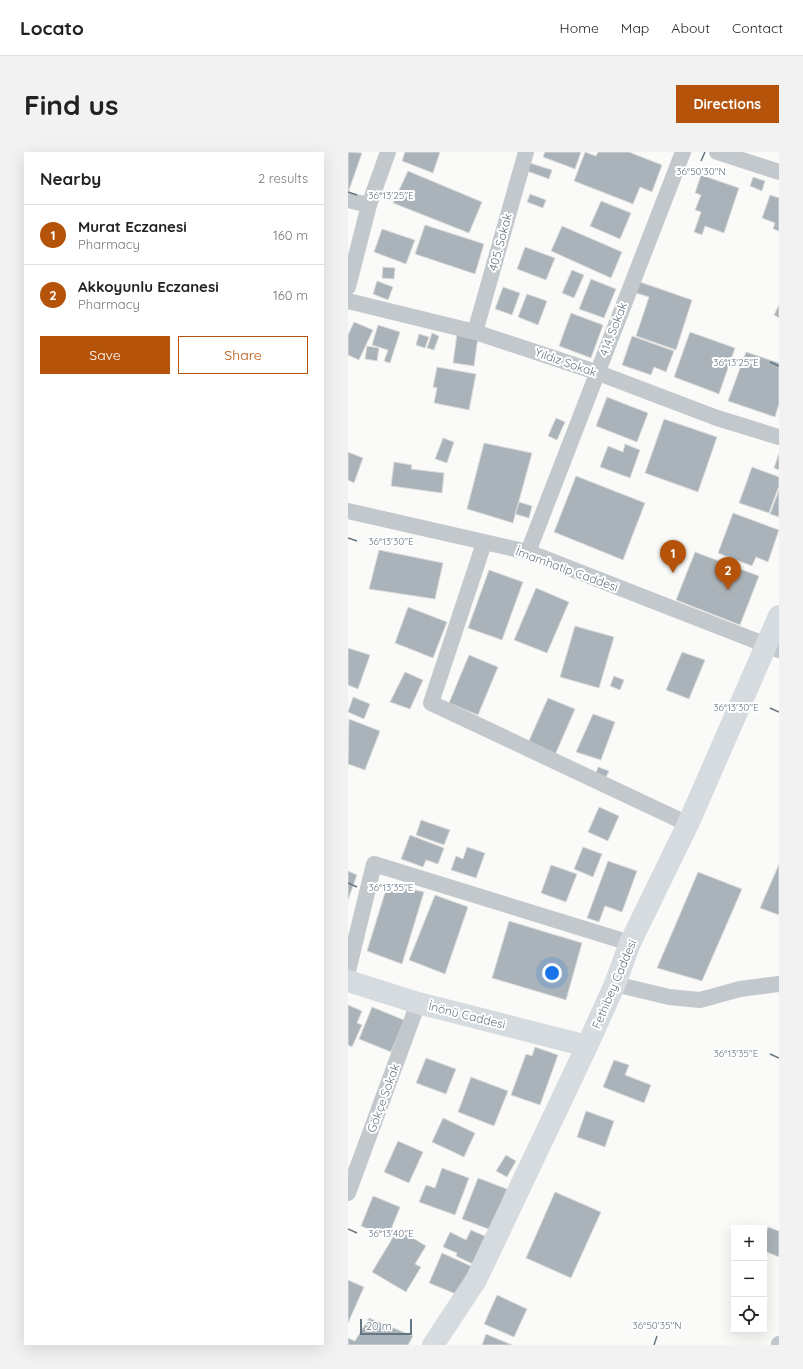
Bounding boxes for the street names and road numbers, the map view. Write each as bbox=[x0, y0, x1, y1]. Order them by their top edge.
street label: 405. Sokak bbox=[485, 211, 515, 273]
street label: 414. Sokak bbox=[596, 300, 630, 358]
street label: Yıldız Sokak bbox=[533, 344, 599, 380]
street label: İmamhatip Caddesi bbox=[514, 543, 620, 595]
street label: Fethibey Caddesi bbox=[588, 937, 640, 1031]
street label: İnönü Caddesi bbox=[427, 998, 507, 1032]
street label: Gökçe Sokak bbox=[364, 1061, 402, 1135]

